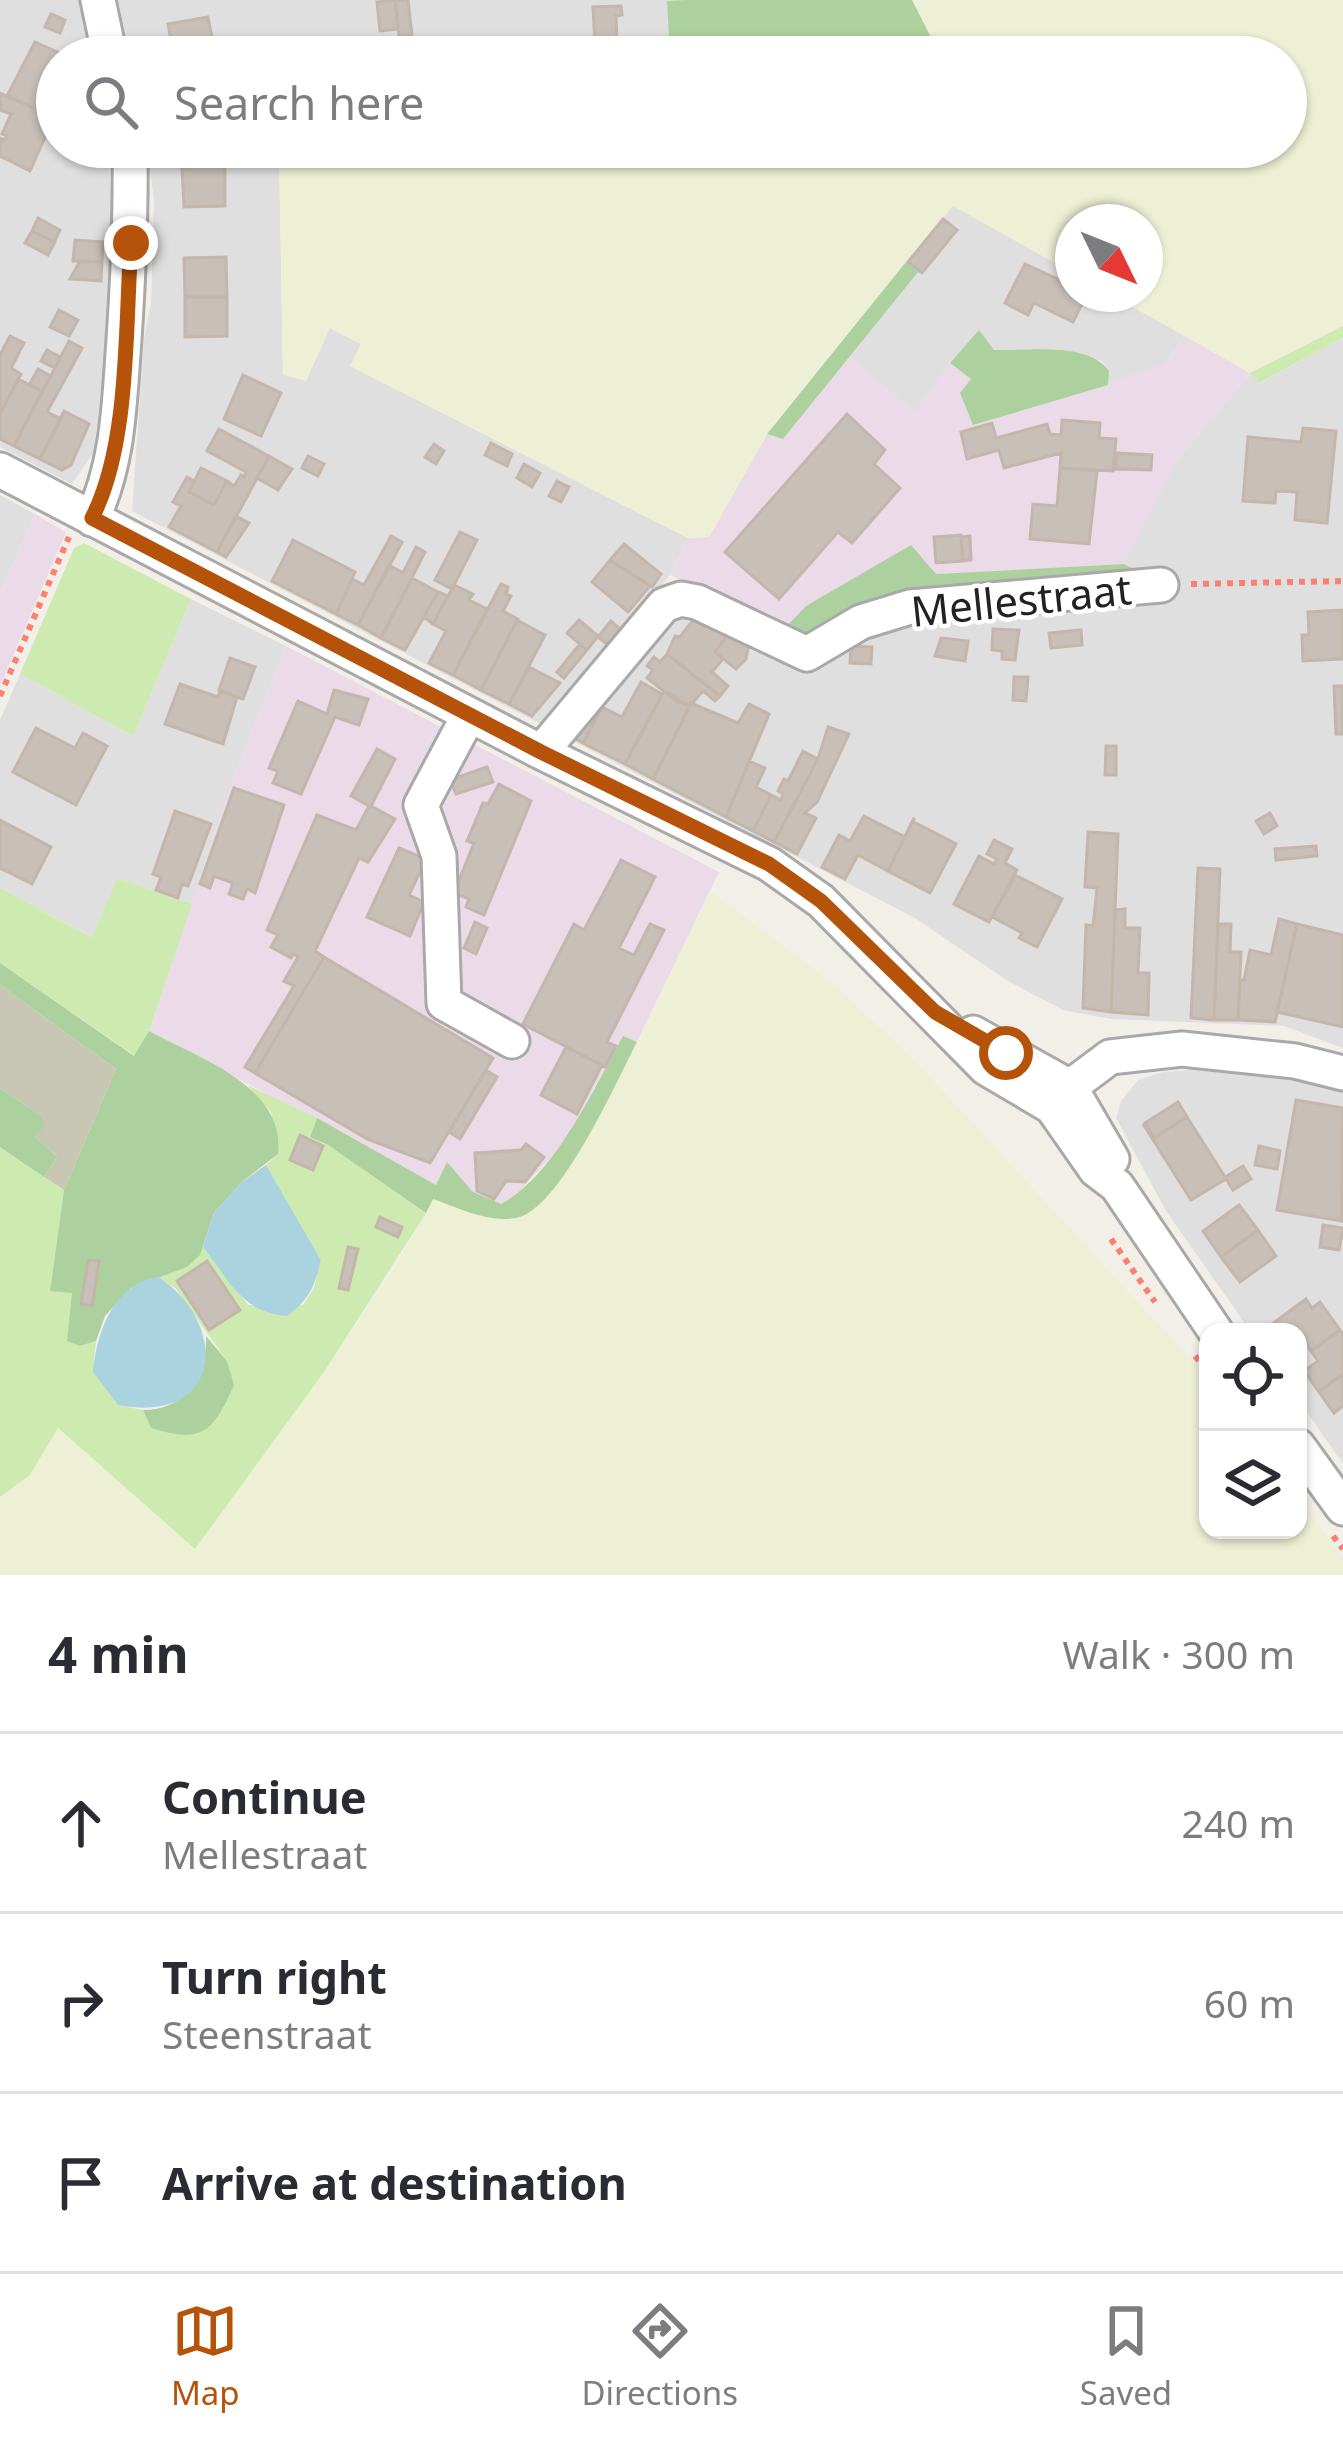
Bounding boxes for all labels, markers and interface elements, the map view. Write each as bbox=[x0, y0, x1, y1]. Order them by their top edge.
search box bbox=[36, 36, 1307, 168]
icon: search bbox=[78, 69, 144, 135]
text: Search here bbox=[174, 72, 424, 133]
north arrow bbox=[1055, 204, 1163, 312]
route end bbox=[104, 216, 158, 270]
street label: Mellestraat bbox=[908, 559, 1134, 639]
route start bbox=[979, 1026, 1033, 1080]
map controls bbox=[1199, 1323, 1307, 1539]
button: locate bbox=[1199, 1323, 1307, 1431]
button: layers bbox=[1199, 1431, 1307, 1539]
text: 4 min bbox=[48, 1618, 189, 1688]
text: Walk · 300 m bbox=[1062, 1627, 1295, 1680]
text: Continue bbox=[162, 1766, 367, 1827]
icon: ahead bbox=[48, 1790, 114, 1856]
text: 240 m bbox=[1181, 1796, 1295, 1849]
text: Mellestraat bbox=[162, 1827, 367, 1880]
text: Turn right bbox=[162, 1946, 387, 2007]
icon: right bbox=[48, 1970, 114, 2036]
text: 60 m bbox=[1204, 1976, 1295, 2029]
text: Steenstraat bbox=[162, 2007, 372, 2060]
icon: arrive bbox=[48, 2150, 114, 2216]
text: Arrive at destination bbox=[162, 2152, 627, 2213]
tab: Map bbox=[171, 2298, 240, 2415]
tab: Directions bbox=[581, 2298, 738, 2415]
tab: Saved bbox=[1080, 2298, 1172, 2415]

